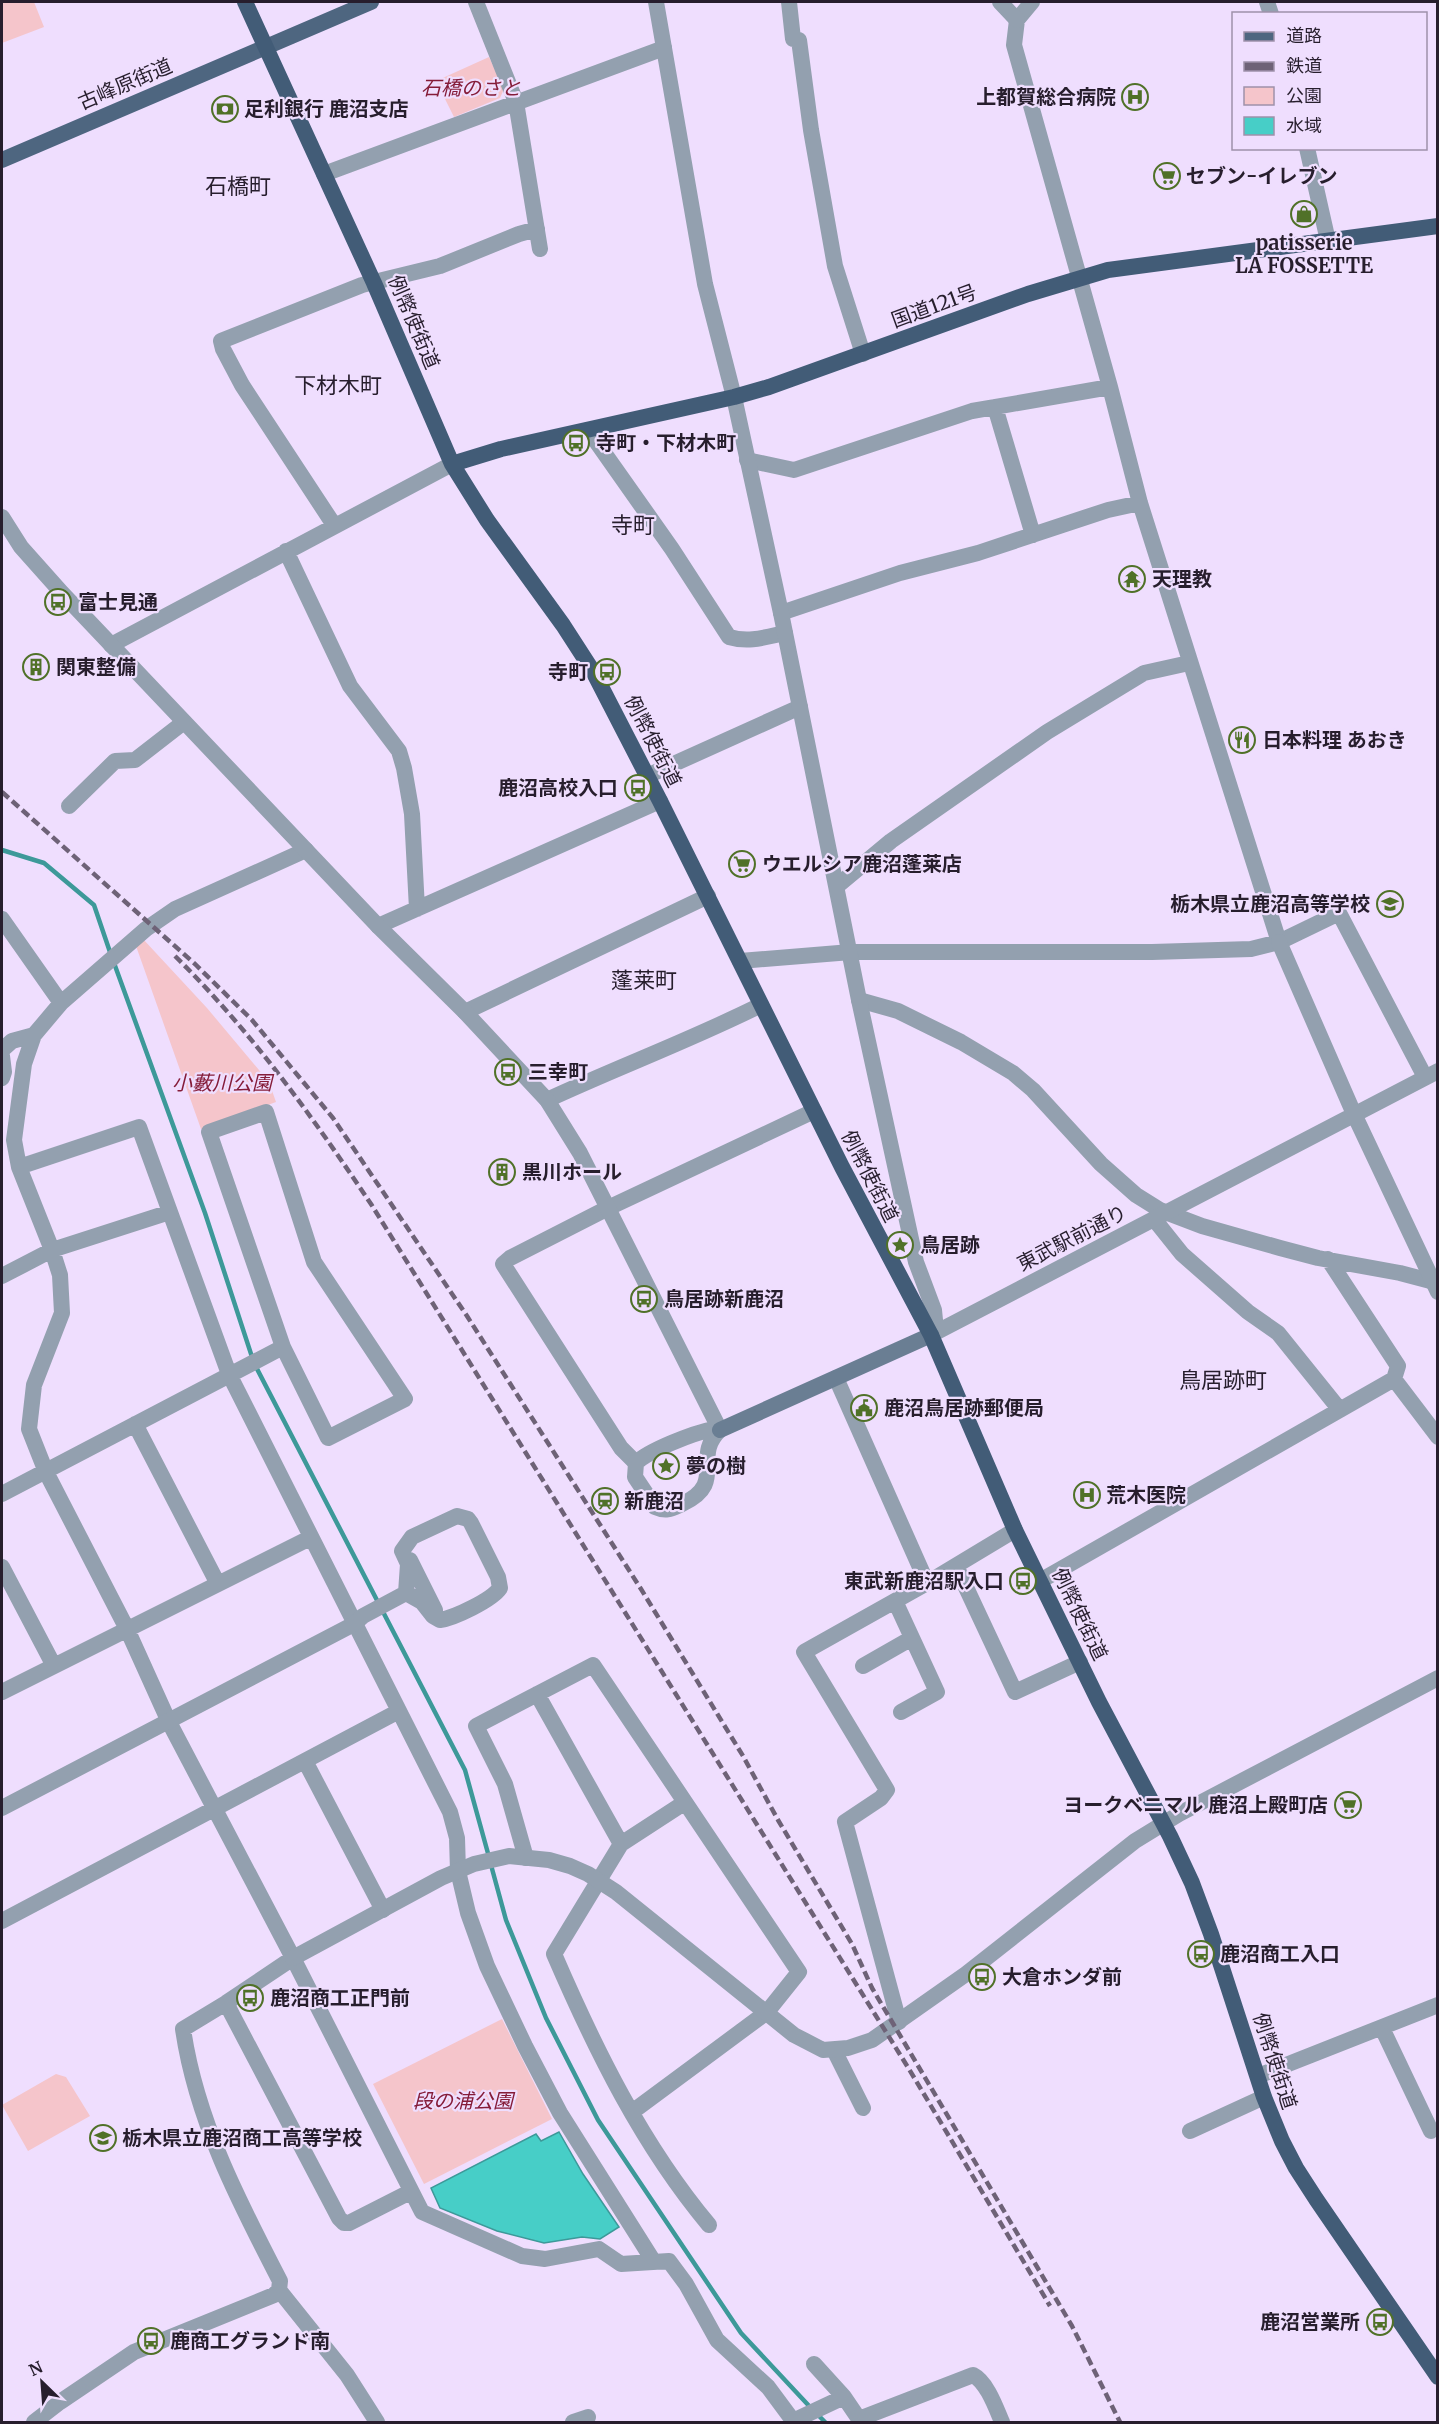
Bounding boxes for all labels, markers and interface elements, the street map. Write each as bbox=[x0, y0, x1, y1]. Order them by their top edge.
legend bbox=[1232, 12, 1427, 150]
text: 道路 bbox=[1286, 24, 1322, 47]
street label: 古峰原街道 bbox=[74, 52, 176, 115]
text: 鉄道 bbox=[1286, 54, 1322, 77]
park label: 石橋のさと bbox=[421, 75, 521, 100]
hospital icon: 上都賀総合病院 bbox=[1120, 82, 1150, 112]
place label: 上都賀総合病院 bbox=[976, 84, 1116, 109]
text: 公園 bbox=[1286, 84, 1322, 107]
bank icon: 足利銀行 鹿沼支店 bbox=[210, 94, 240, 124]
place label: 足利銀行 鹿沼支店 bbox=[244, 96, 409, 121]
text: 水域 bbox=[1286, 114, 1322, 137]
supermarket icon: セブン-イレブン bbox=[1152, 161, 1182, 191]
place label: セブン-イレブン bbox=[1186, 163, 1338, 188]
district label: 石橋町 bbox=[205, 172, 271, 200]
shop icon: patisserie LA FOSSETTE bbox=[1289, 199, 1319, 229]
place label: patisserie LA FOSSETTE bbox=[1235, 230, 1373, 278]
street label: 例幣使街道 bbox=[383, 271, 446, 373]
street label: 国道121号 bbox=[888, 279, 980, 333]
district label: 下材木町 bbox=[294, 371, 382, 399]
bus stop icon: 寺町・下材木町 bbox=[561, 428, 591, 458]
place label: 寺町・下材木町 bbox=[596, 430, 736, 455]
district label: 寺町 bbox=[611, 511, 655, 539]
temple icon: 天理教 bbox=[1117, 564, 1147, 594]
place label: 天理教 bbox=[1152, 566, 1212, 591]
bus stop icon: 富士見通 bbox=[43, 587, 73, 617]
place label: 富士見通 bbox=[78, 589, 158, 614]
building icon: 関東整備 bbox=[21, 652, 51, 682]
place label: 関東整備 bbox=[56, 654, 136, 679]
bus stop icon: 寺町 bbox=[592, 657, 622, 687]
place label: 寺町 bbox=[548, 659, 588, 684]
street label: 例幣使街道 bbox=[620, 691, 687, 791]
restaurant icon: 日本料理 あおき bbox=[1227, 725, 1257, 755]
place label: 日本料理 あおき bbox=[1262, 727, 1407, 752]
bus stop icon: 鹿沼高校入口 bbox=[623, 773, 653, 803]
place label: 鹿沼高校入口 bbox=[498, 775, 618, 800]
supermarket icon: ウエルシア鹿沼蓬莱店 bbox=[727, 849, 757, 879]
place label: ウエルシア鹿沼蓬莱店 bbox=[762, 851, 962, 876]
school or university icon: 栃木県立鹿沼高等学校 bbox=[1375, 889, 1405, 919]
place label: 栃木県立鹿沼高等学校 bbox=[1170, 891, 1370, 916]
district label: 蓬莱町 bbox=[611, 966, 677, 994]
bus stop icon: 三幸町 bbox=[493, 1057, 523, 1087]
place label: 三幸町 bbox=[528, 1059, 588, 1084]
park label: 小藪川公園 bbox=[172, 1070, 275, 1095]
street label: 例幣使街道 bbox=[837, 1126, 904, 1226]
building icon: 黒川ホール bbox=[487, 1157, 517, 1187]
place label: 黒川ホール bbox=[522, 1159, 622, 1184]
street label: 東武駅前通り bbox=[1013, 1199, 1131, 1276]
place icon: 鳥居跡 bbox=[885, 1230, 915, 1260]
place label: 鳥居跡 bbox=[920, 1232, 980, 1257]
bus stop icon: 鳥居跡新鹿沼 bbox=[629, 1284, 659, 1314]
place label: 鳥居跡新鹿沼 bbox=[664, 1286, 784, 1311]
district label: 鳥居跡町 bbox=[1179, 1366, 1267, 1394]
public building icon: 鹿沼鳥居跡郵便局 bbox=[849, 1393, 879, 1423]
place label: 鹿沼鳥居跡郵便局 bbox=[884, 1395, 1044, 1420]
place icon: 夢の樹 bbox=[651, 1451, 681, 1481]
place label: 夢の樹 bbox=[686, 1453, 746, 1478]
hospital icon: 荒木医院 bbox=[1072, 1480, 1102, 1510]
place label: 荒木医院 bbox=[1106, 1482, 1186, 1507]
station icon: 新鹿沼 bbox=[590, 1486, 620, 1516]
place label: 新鹿沼 bbox=[624, 1488, 684, 1513]
street label: 例幣使街道 bbox=[1047, 1563, 1114, 1664]
bus stop icon: 東武新鹿沼駅入口 bbox=[1008, 1566, 1038, 1596]
place label: 東武新鹿沼駅入口 bbox=[844, 1568, 1004, 1593]
supermarket icon: ヨークベニマル 鹿沼上殿町店 bbox=[1333, 1790, 1363, 1820]
place label: ヨークベニマル 鹿沼上殿町店 bbox=[1063, 1792, 1328, 1817]
bus stop icon: 鹿沼商工入口 bbox=[1186, 1939, 1216, 1969]
place label: 鹿沼商工入口 bbox=[1220, 1941, 1340, 1966]
bus stop icon: 大倉ホンダ前 bbox=[967, 1962, 997, 1992]
place label: 大倉ホンダ前 bbox=[1002, 1964, 1122, 1989]
bus stop icon: 鹿沼商工正門前 bbox=[235, 1983, 265, 2013]
place label: 鹿沼商工正門前 bbox=[270, 1985, 410, 2010]
street label: 例幣使街道 bbox=[1248, 2009, 1303, 2112]
park label: 段の浦公園 bbox=[413, 2088, 516, 2113]
school or university icon: 栃木県立鹿沼商工高等学校 bbox=[88, 2123, 118, 2153]
place label: 栃木県立鹿沼商工高等学校 bbox=[122, 2125, 362, 2150]
bus stop icon: 鹿沼営業所 bbox=[1365, 2307, 1395, 2337]
place label: 鹿沼営業所 bbox=[1260, 2309, 1360, 2334]
bus stop icon: 鹿商工グランド南 bbox=[136, 2326, 166, 2356]
place label: 鹿商工グランド南 bbox=[170, 2328, 330, 2353]
north arrow bbox=[12, 2352, 72, 2412]
text: N bbox=[26, 2357, 46, 2380]

